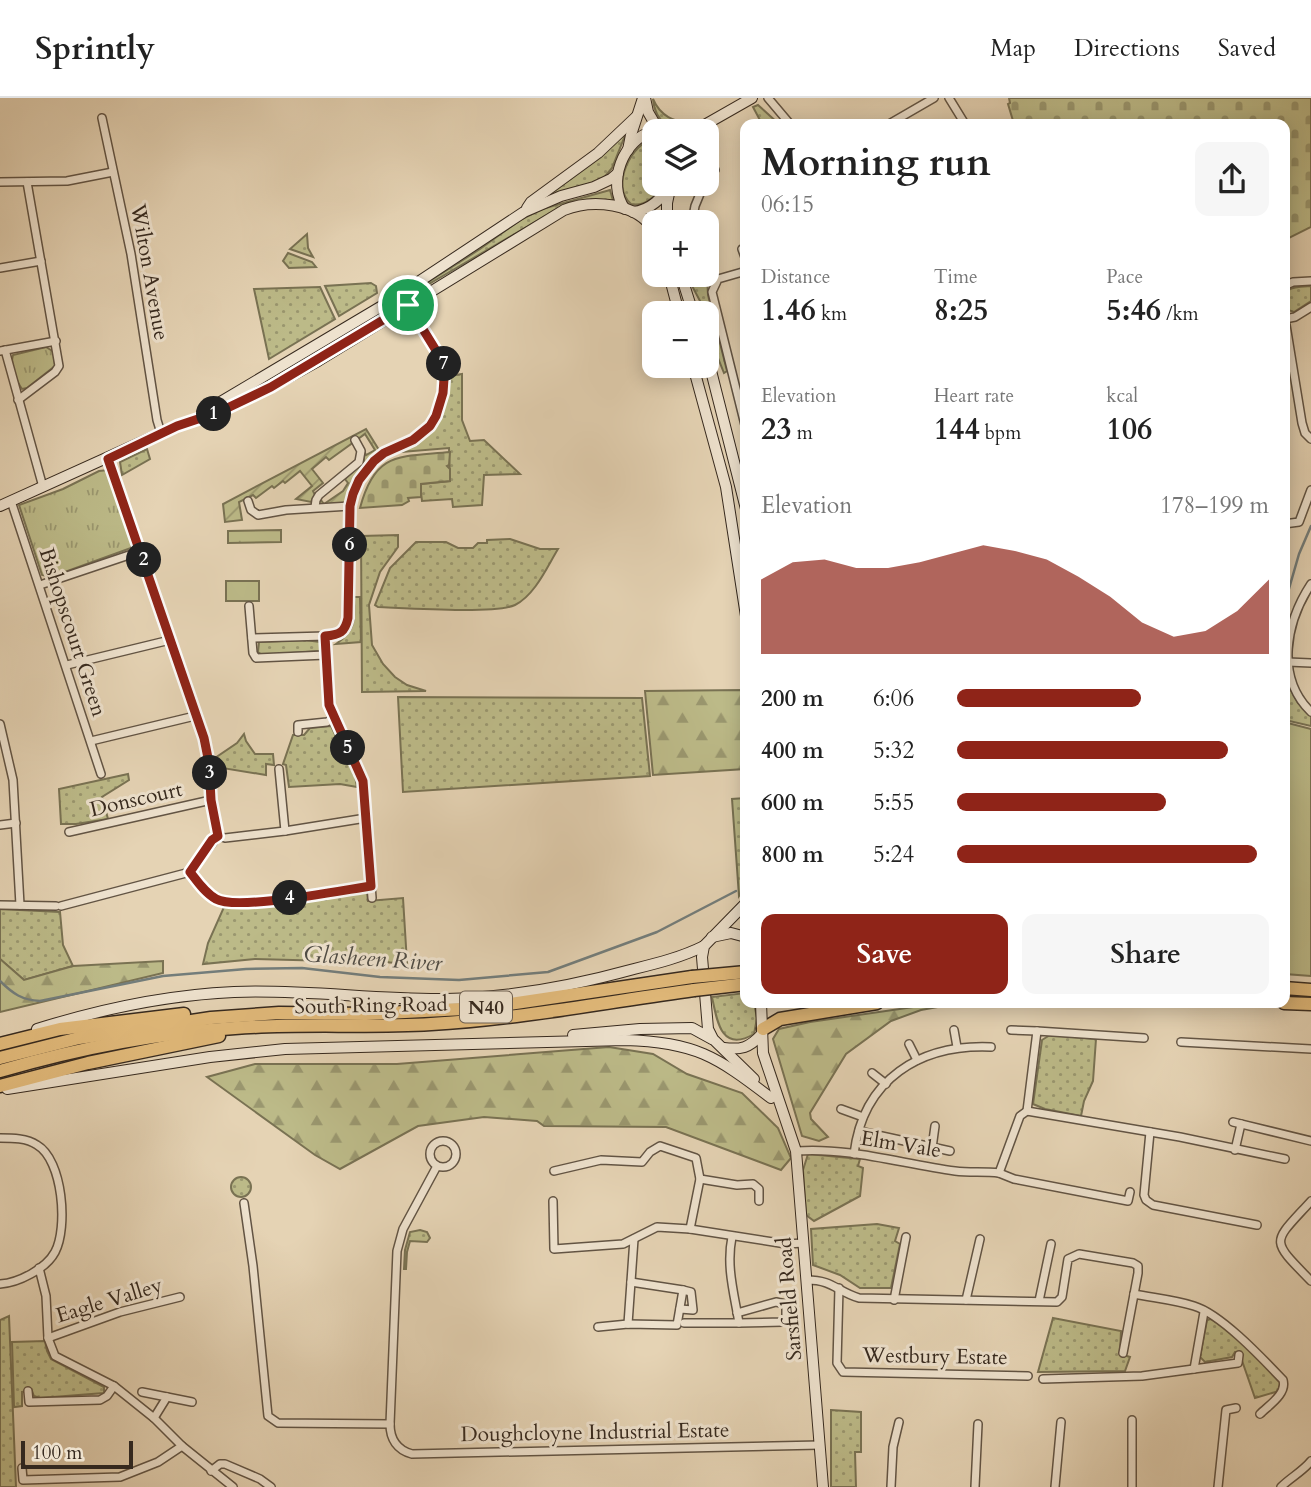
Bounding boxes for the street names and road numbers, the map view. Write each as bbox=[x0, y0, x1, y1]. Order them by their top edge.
street label: Wilton Avenue bbox=[123, 201, 176, 343]
street label: Bishopscourt Green bbox=[32, 544, 114, 720]
street label: Donscourt bbox=[87, 775, 186, 824]
street label: South Ring Road bbox=[294, 990, 448, 1021]
road number: N40 bbox=[460, 992, 512, 1023]
street label: Elm Vale bbox=[859, 1124, 943, 1165]
street label: Sarsfield Road bbox=[770, 1236, 809, 1362]
street label: Eagle Valley bbox=[52, 1271, 166, 1330]
street label: Westbury Estate bbox=[861, 1341, 1008, 1372]
street label: Doughcloyne Industrial Estate bbox=[460, 1416, 730, 1449]

